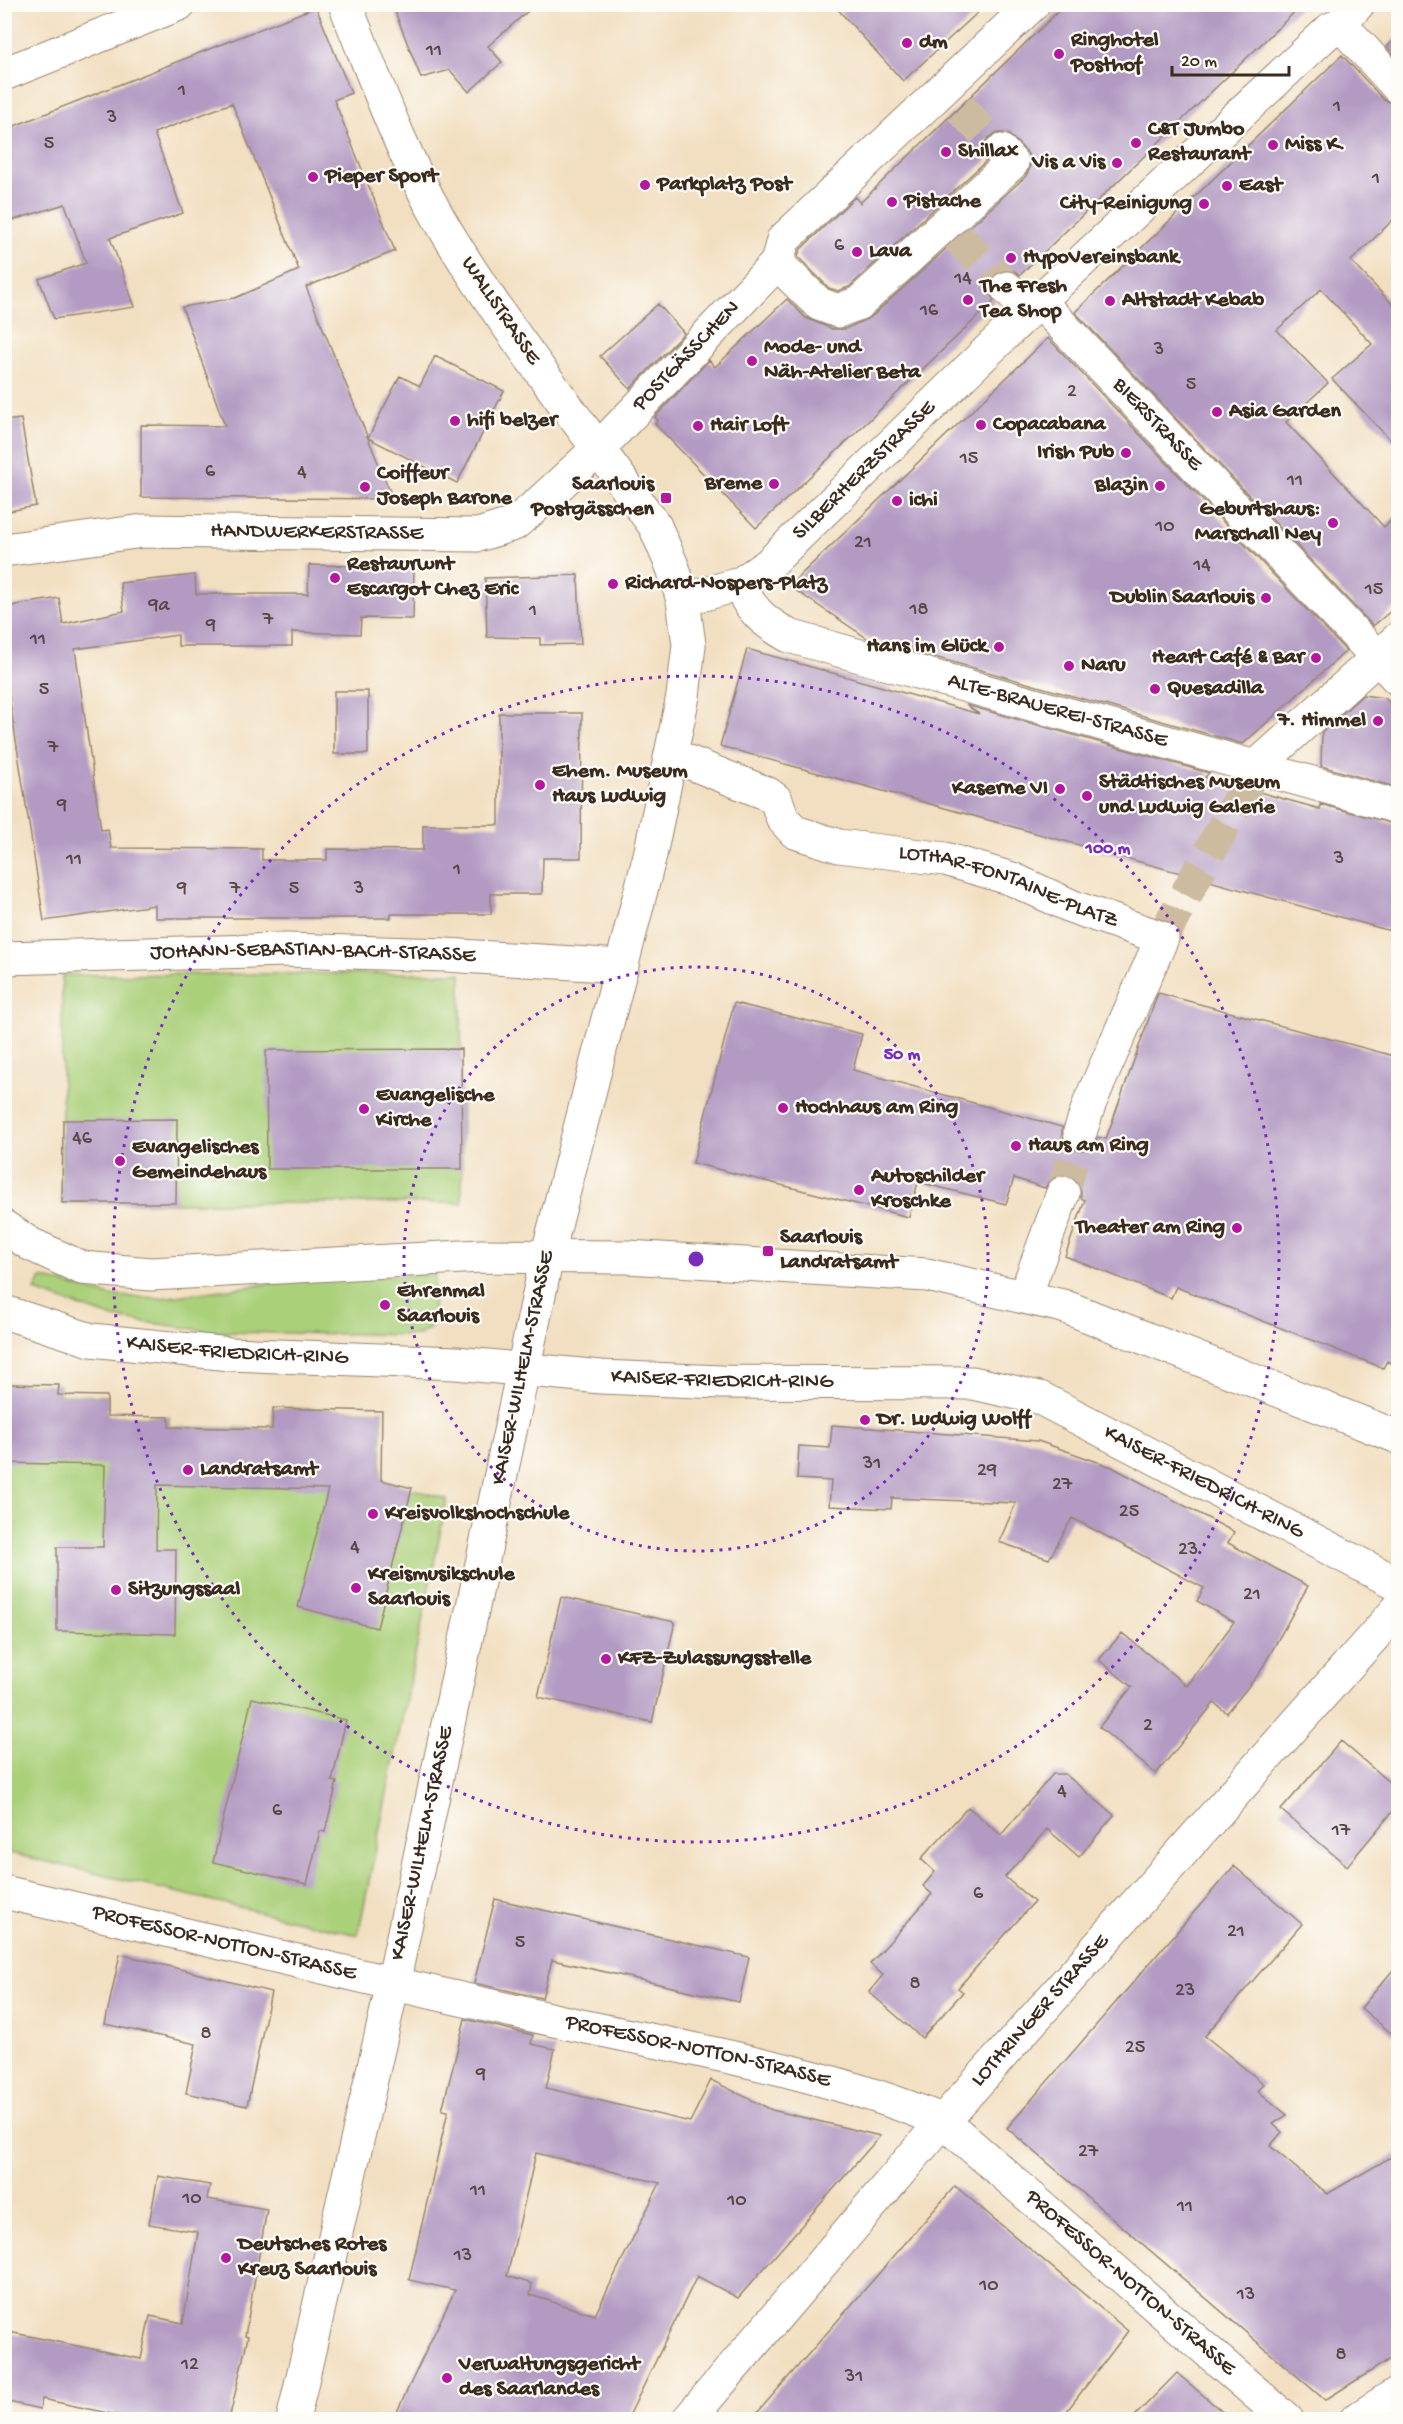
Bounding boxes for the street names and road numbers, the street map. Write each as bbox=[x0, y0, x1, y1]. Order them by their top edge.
street label: WALLSTRASSE bbox=[454, 252, 546, 371]
street label: POSTGÄSSCHEN bbox=[627, 296, 746, 418]
street label: BIERSTRASSE bbox=[1106, 372, 1208, 478]
street label: SILBERHERZSTRASSE bbox=[788, 395, 943, 546]
street label: HANDWERKERSTRASSE bbox=[210, 519, 425, 547]
street label: ALTE-BRAUEREI-STRASSE bbox=[944, 668, 1171, 755]
street label: LOTHAR-FONTAINE-PLATZ bbox=[897, 840, 1122, 935]
street label: JOHANN-SEBASTIAN-BACH-STRASSE bbox=[150, 937, 478, 970]
street label: KAISER-WILHELM-STRASSE bbox=[486, 1247, 561, 1487]
street label: KAISER-FRIEDRICH-RING bbox=[125, 1331, 350, 1372]
street label: KAISER-FRIEDRICH-RING bbox=[610, 1364, 834, 1395]
street label: KAISER-FRIEDRICH-RING bbox=[1099, 1420, 1309, 1546]
street label: KAISER-WILHELM-STRASSE bbox=[385, 1723, 460, 1963]
street label: PROFESSOR-NOTTON-STRASSE bbox=[88, 1900, 360, 1988]
street label: LOTHRINGER STRASSE bbox=[966, 1929, 1116, 2093]
street label: PROFESSOR-NOTTON-STRASSE bbox=[562, 2010, 834, 2095]
street label: PROFESSOR-NOTTON-STRASSE bbox=[1019, 2184, 1242, 2383]

